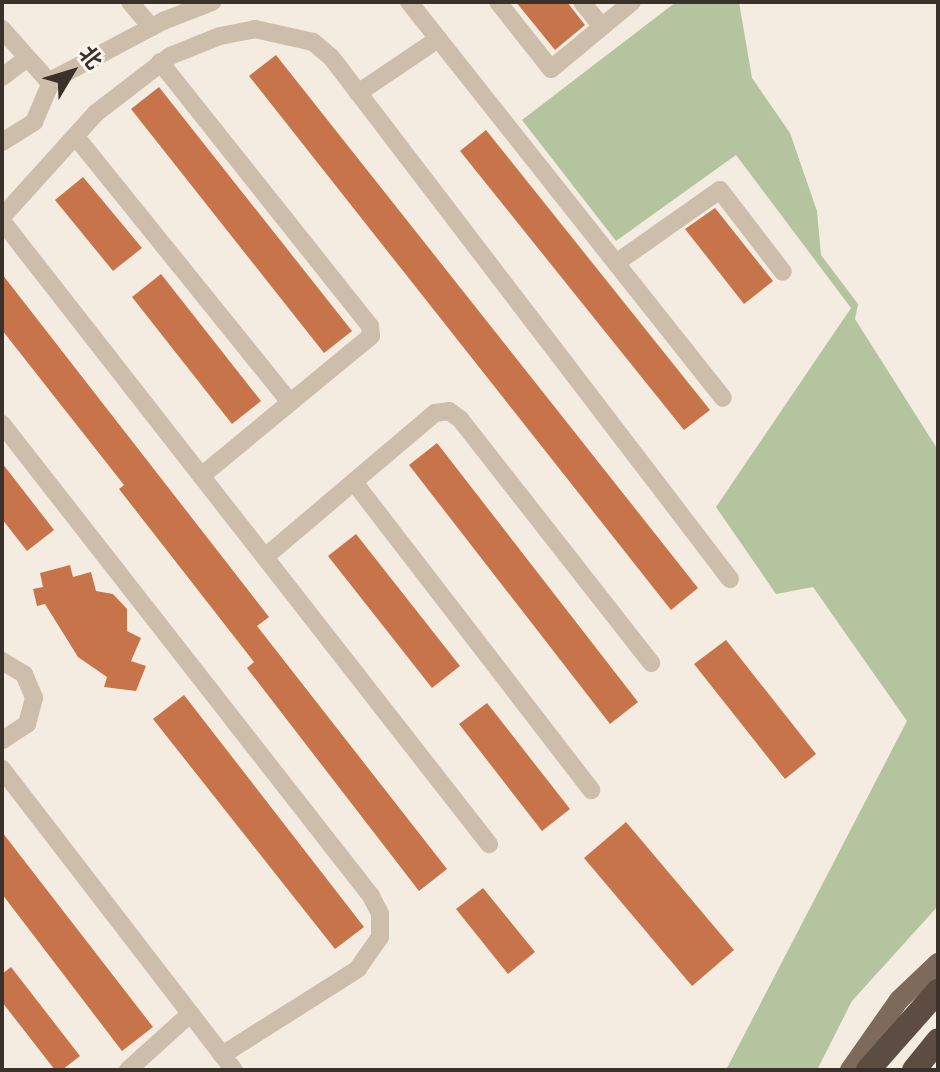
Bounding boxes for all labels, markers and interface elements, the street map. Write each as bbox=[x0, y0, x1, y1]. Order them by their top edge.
north arrow bbox=[32, 32, 112, 112]
text: 北 bbox=[73, 40, 109, 75]

